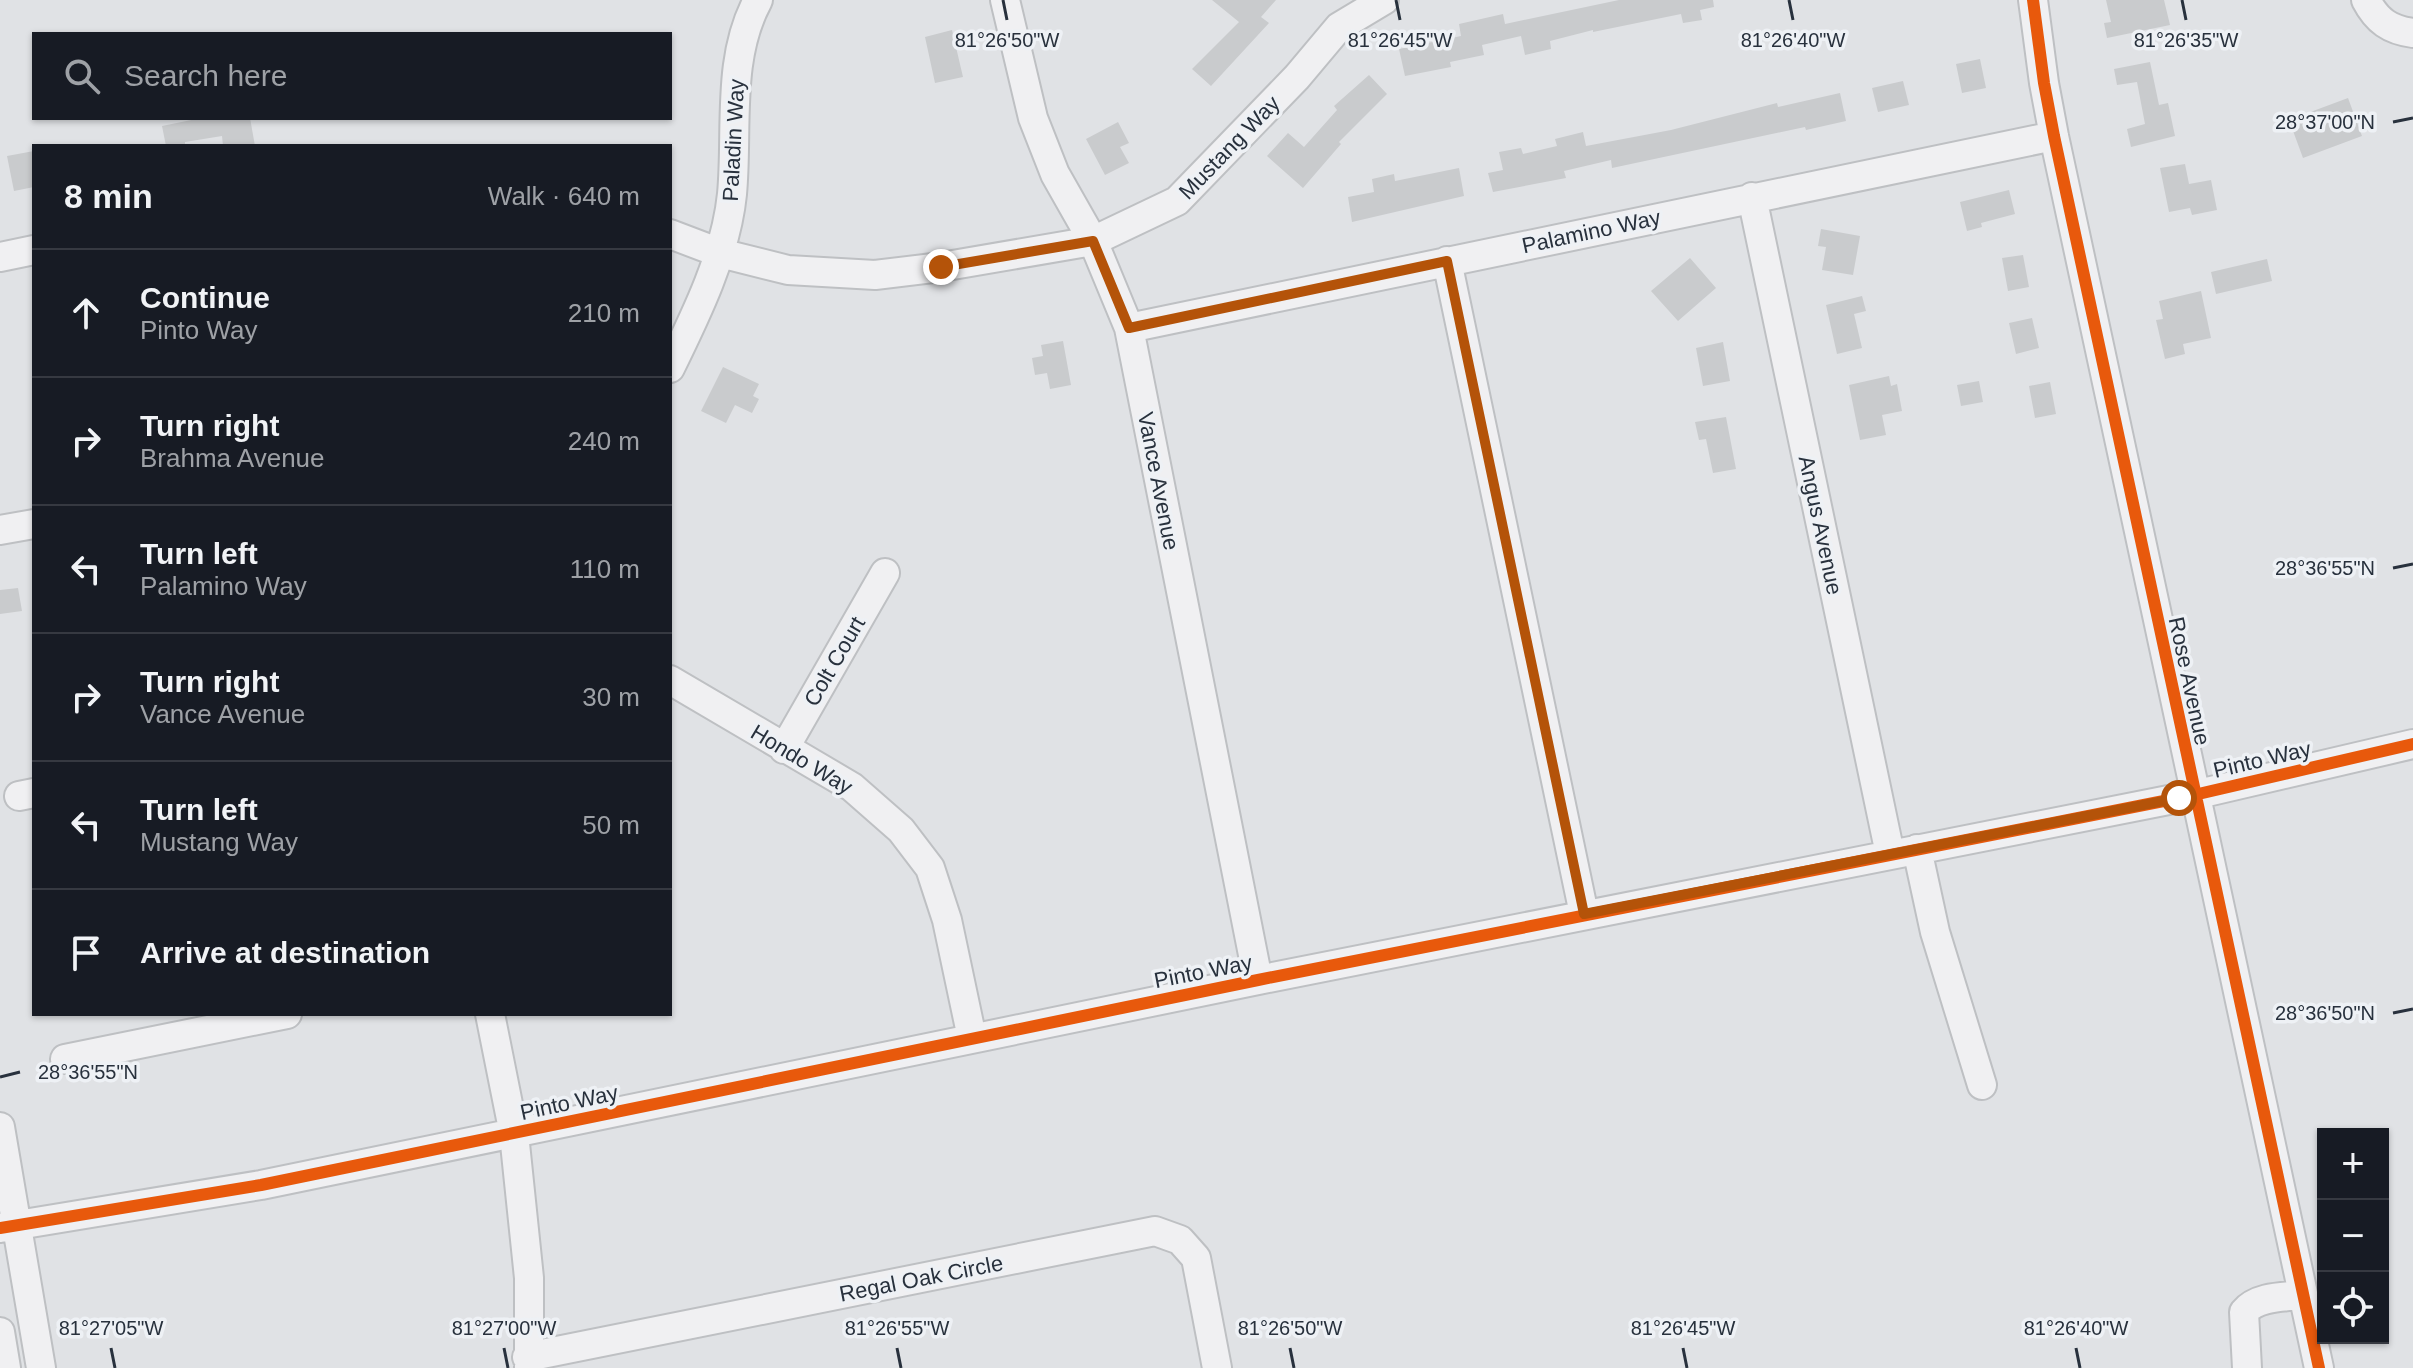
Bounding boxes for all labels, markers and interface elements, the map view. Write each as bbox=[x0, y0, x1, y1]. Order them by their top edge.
text: 81°26'50"W bbox=[955, 29, 1059, 51]
text: 81°26'45"W bbox=[1348, 29, 1452, 51]
text: 81°26'40"W bbox=[1741, 29, 1845, 51]
text: 81°26'35"W bbox=[2134, 29, 2238, 51]
search box bbox=[32, 32, 672, 120]
icon: search bbox=[60, 54, 104, 98]
text: Search here bbox=[124, 59, 287, 92]
street label: Paladin Way bbox=[718, 78, 749, 202]
street label: Mustang Way bbox=[1174, 91, 1285, 204]
text: 28°37'00"N bbox=[2275, 111, 2375, 133]
text: 8 min bbox=[64, 177, 153, 215]
text: Walk · 640 m bbox=[488, 181, 640, 211]
street label: Palamino Way bbox=[1520, 205, 1663, 258]
route end bbox=[923, 249, 959, 285]
text: Continue bbox=[140, 281, 270, 314]
icon: ahead bbox=[64, 291, 108, 335]
text: 210 m bbox=[568, 298, 640, 328]
text: Pinto Way bbox=[140, 315, 258, 345]
text: Turn right bbox=[140, 409, 279, 442]
street label: Vance Avenue bbox=[1133, 410, 1184, 552]
icon: right bbox=[64, 419, 108, 463]
text: 240 m bbox=[568, 426, 640, 456]
text: Brahma Avenue bbox=[140, 443, 325, 473]
street label: Angus Avenue bbox=[1794, 453, 1847, 597]
text: Turn left bbox=[140, 537, 258, 570]
icon: left bbox=[64, 547, 108, 591]
text: 110 m bbox=[570, 554, 640, 584]
text: 28°36'55"N bbox=[2275, 557, 2375, 579]
text: Palamino Way bbox=[140, 571, 307, 601]
street label: Colt Court bbox=[799, 612, 870, 710]
street label: Rose Avenue bbox=[2164, 615, 2215, 748]
text: Turn right bbox=[140, 665, 279, 698]
icon: right bbox=[64, 675, 108, 719]
text: 30 m bbox=[582, 682, 640, 712]
text: Vance Avenue bbox=[140, 699, 305, 729]
street label: Hondo Way bbox=[746, 719, 857, 800]
street label: Pinto Way bbox=[2211, 736, 2313, 783]
route start bbox=[2161, 780, 2197, 816]
text: Turn left bbox=[140, 793, 258, 826]
icon: left bbox=[64, 803, 108, 847]
text: 50 m bbox=[582, 810, 640, 840]
text: Mustang Way bbox=[140, 827, 298, 857]
icon: arrive bbox=[64, 931, 108, 975]
text: Arrive at destination bbox=[140, 936, 430, 969]
street label: Pinto Way bbox=[1152, 950, 1254, 993]
text: 28°36'50"N bbox=[2275, 1002, 2375, 1024]
text: 28°36'55"N bbox=[38, 1061, 138, 1083]
street label: Pinto Way bbox=[518, 1080, 620, 1125]
map controls bbox=[2317, 1128, 2389, 1344]
button: + bbox=[2317, 1128, 2389, 1200]
button: − bbox=[2317, 1200, 2389, 1272]
street label: Regal Oak Circle bbox=[837, 1250, 1005, 1307]
button: locate bbox=[2317, 1272, 2389, 1344]
text: 81°27'05"W bbox=[59, 1317, 163, 1339]
text: 81°27'00"W bbox=[452, 1317, 556, 1339]
text: 81°26'55"W bbox=[845, 1317, 949, 1339]
text: 81°26'50"W bbox=[1238, 1317, 1342, 1339]
text: 81°26'45"W bbox=[1631, 1317, 1735, 1339]
text: 81°26'40"W bbox=[2024, 1317, 2128, 1339]

